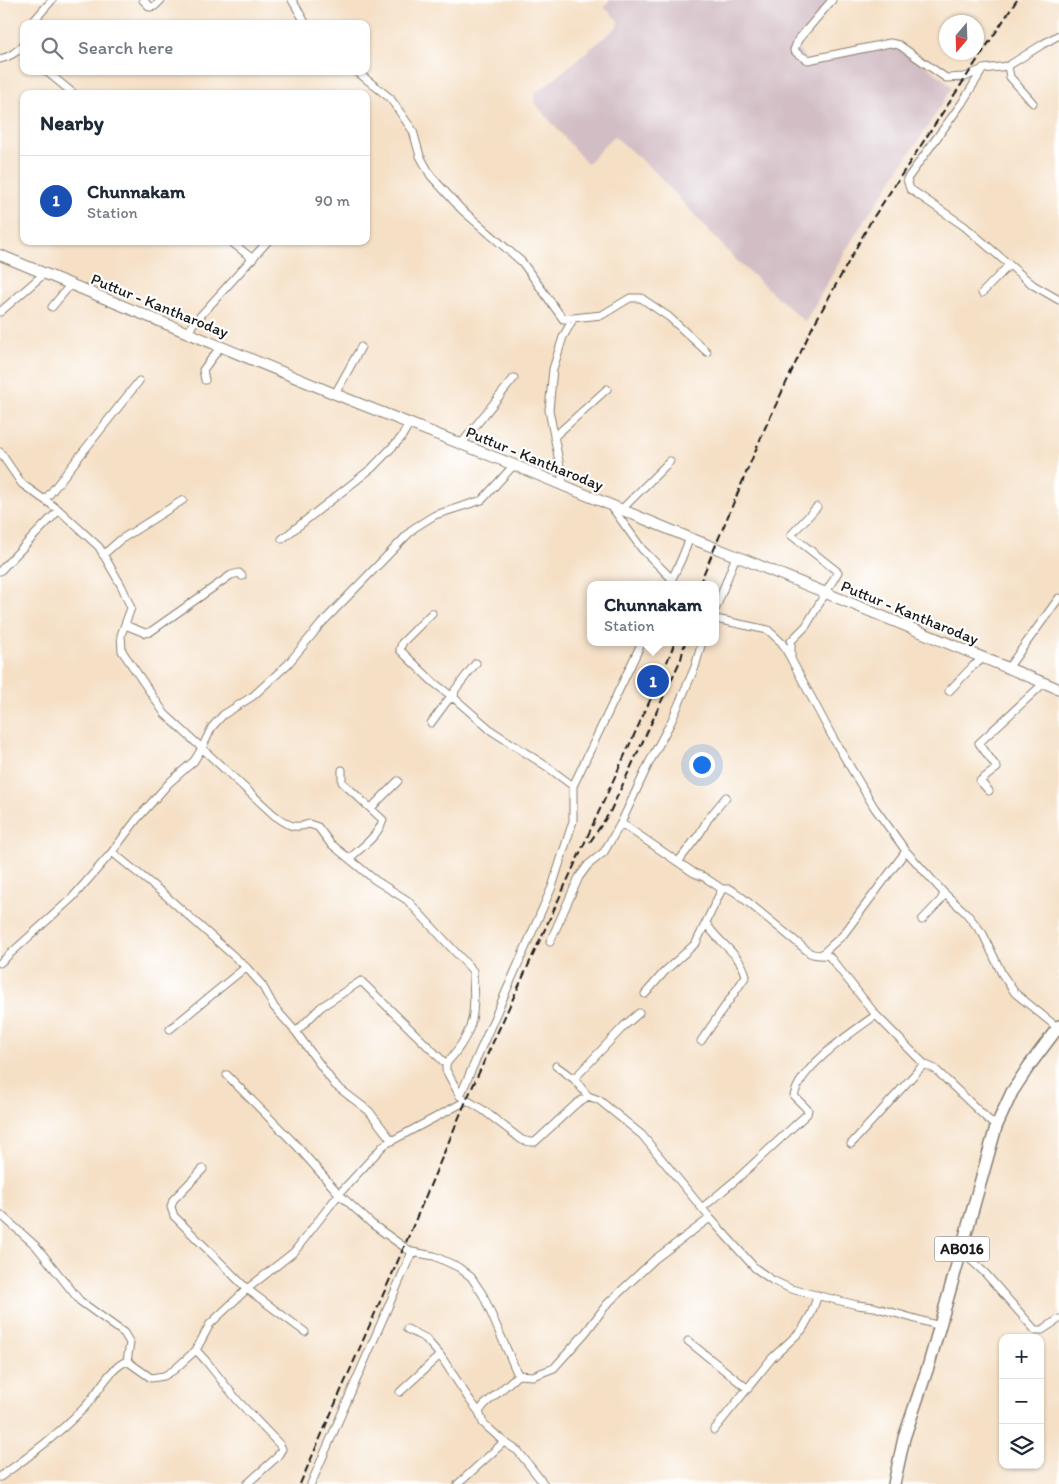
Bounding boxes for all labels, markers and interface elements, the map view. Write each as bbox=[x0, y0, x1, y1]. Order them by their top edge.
north arrow bbox=[939, 15, 984, 60]
search box bbox=[20, 20, 370, 75]
icon: search bbox=[38, 34, 66, 62]
text: Search here bbox=[78, 36, 173, 59]
text: Nearby bbox=[40, 110, 104, 135]
text: Chunnakam bbox=[87, 180, 185, 203]
text: 1 bbox=[52, 191, 60, 210]
text: 90 m bbox=[315, 191, 350, 210]
text: Station bbox=[87, 203, 138, 222]
street label: Puttur - Kantharoday bbox=[88, 269, 232, 342]
street label: Puttur - Kantharoday bbox=[463, 422, 607, 495]
street label: Puttur - Kantharoday bbox=[838, 576, 982, 649]
popup bbox=[587, 581, 719, 646]
text: Chunnakam bbox=[604, 593, 702, 616]
text: Station bbox=[604, 616, 655, 635]
pin: 1 bbox=[637, 662, 669, 700]
your location bbox=[689, 752, 715, 778]
road number: AB016 bbox=[934, 1236, 990, 1262]
map controls bbox=[999, 1334, 1044, 1469]
button: + bbox=[999, 1334, 1044, 1379]
button: − bbox=[999, 1379, 1044, 1424]
button: layers bbox=[999, 1424, 1044, 1469]

